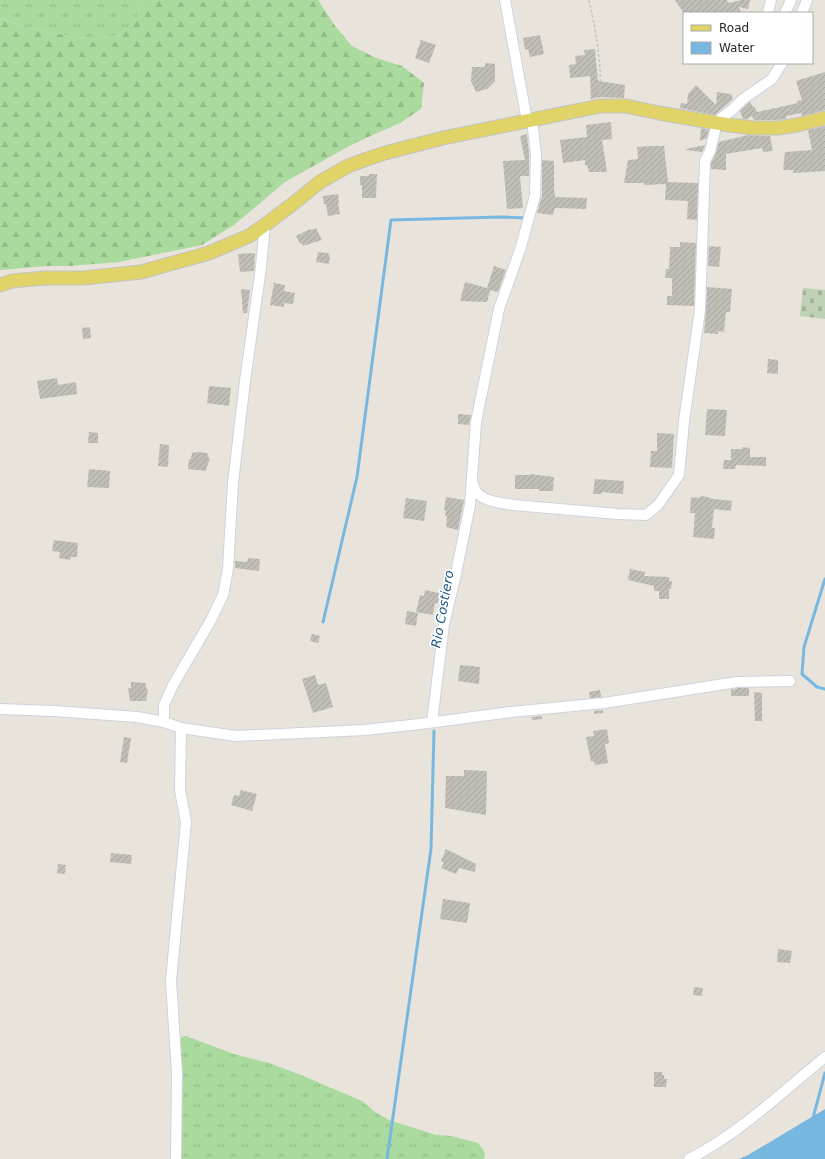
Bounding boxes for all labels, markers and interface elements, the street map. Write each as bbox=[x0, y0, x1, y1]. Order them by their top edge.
legend bbox=[683, 12, 813, 64]
text: Road bbox=[719, 21, 749, 35]
text: Water bbox=[719, 41, 755, 55]
water label: Rio Costiero bbox=[428, 569, 457, 649]

